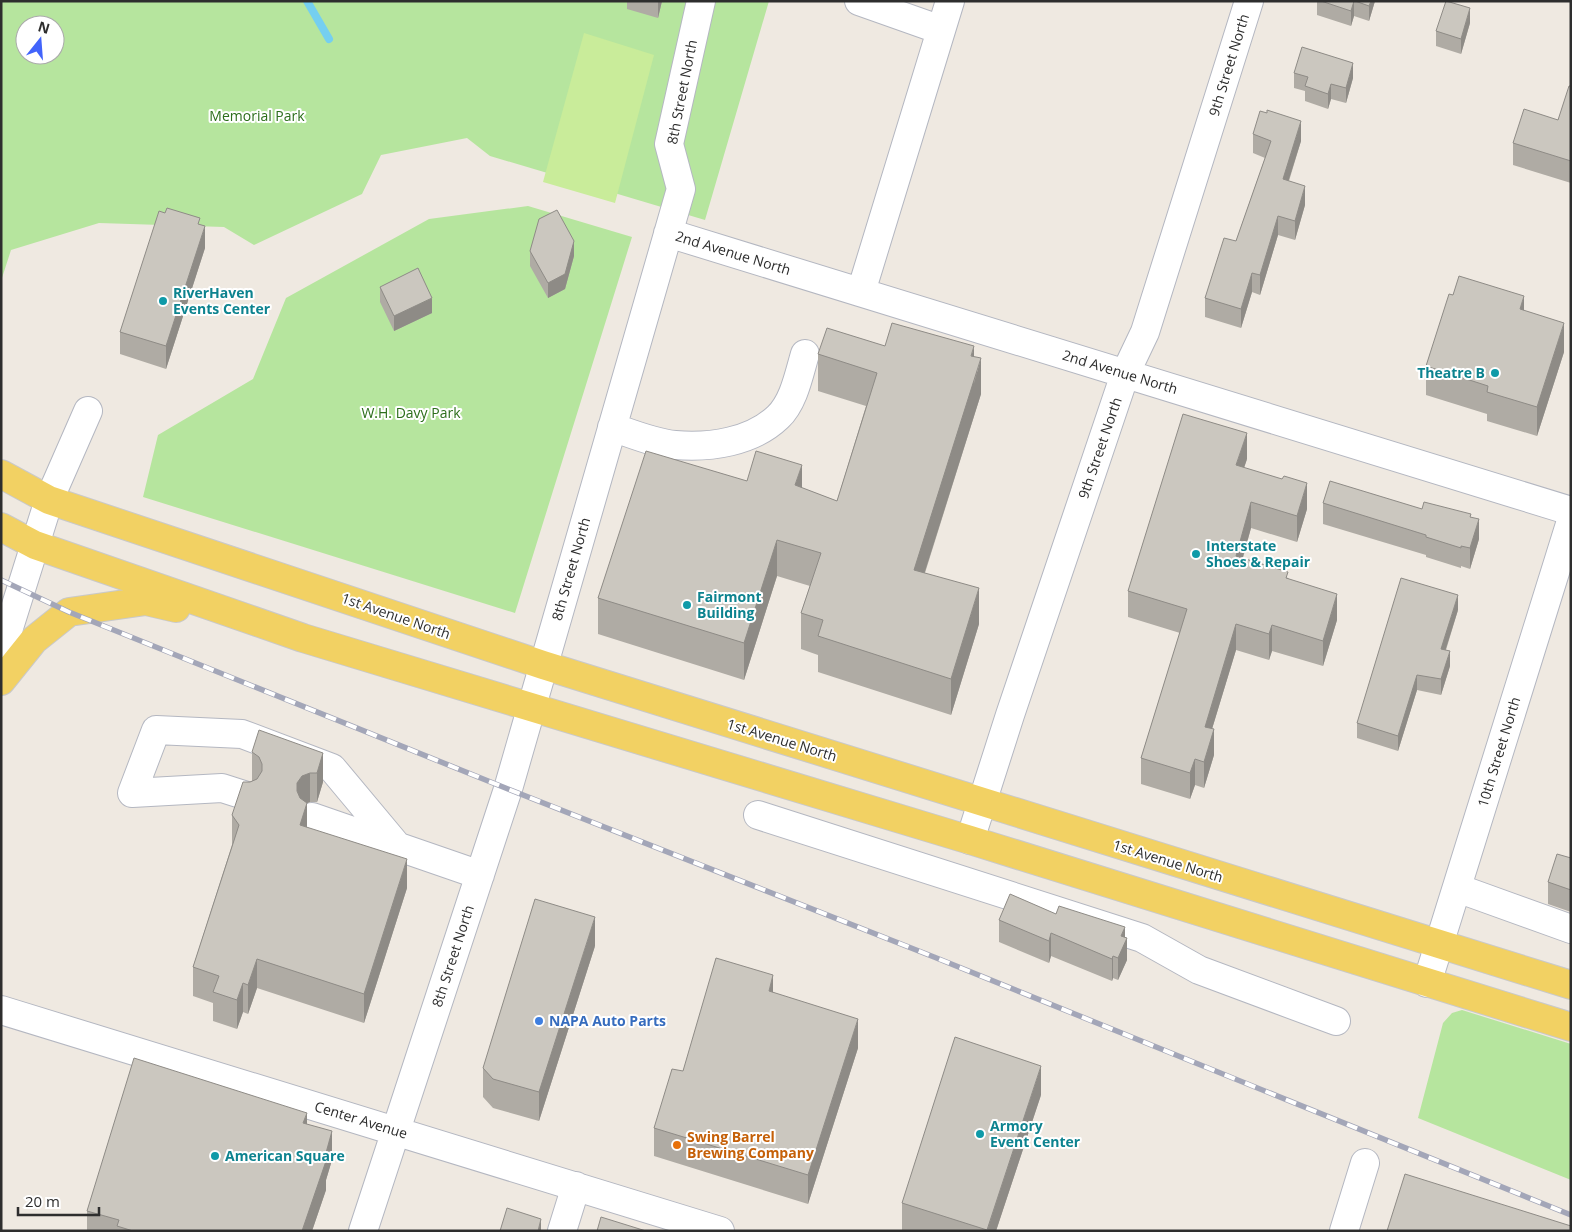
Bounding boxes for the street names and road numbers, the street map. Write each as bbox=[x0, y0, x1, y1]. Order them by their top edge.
street label: 9th Street North bbox=[1204, 11, 1253, 118]
street label: 8th Street North bbox=[662, 38, 701, 146]
street label: 2nd Avenue North bbox=[673, 226, 793, 279]
street label: 2nd Avenue North bbox=[1060, 345, 1180, 398]
street label: 9th Street North bbox=[1073, 395, 1126, 501]
street label: 8th Street North bbox=[547, 515, 594, 623]
street label: 1st Avenue North bbox=[339, 588, 453, 643]
street label: 10th Street North bbox=[1473, 694, 1524, 809]
street label: 1st Avenue North bbox=[725, 714, 839, 765]
street label: 1st Avenue North bbox=[1111, 835, 1225, 886]
street label: 8th Street North bbox=[427, 902, 478, 1009]
street label: Center Avenue bbox=[312, 1096, 410, 1143]

